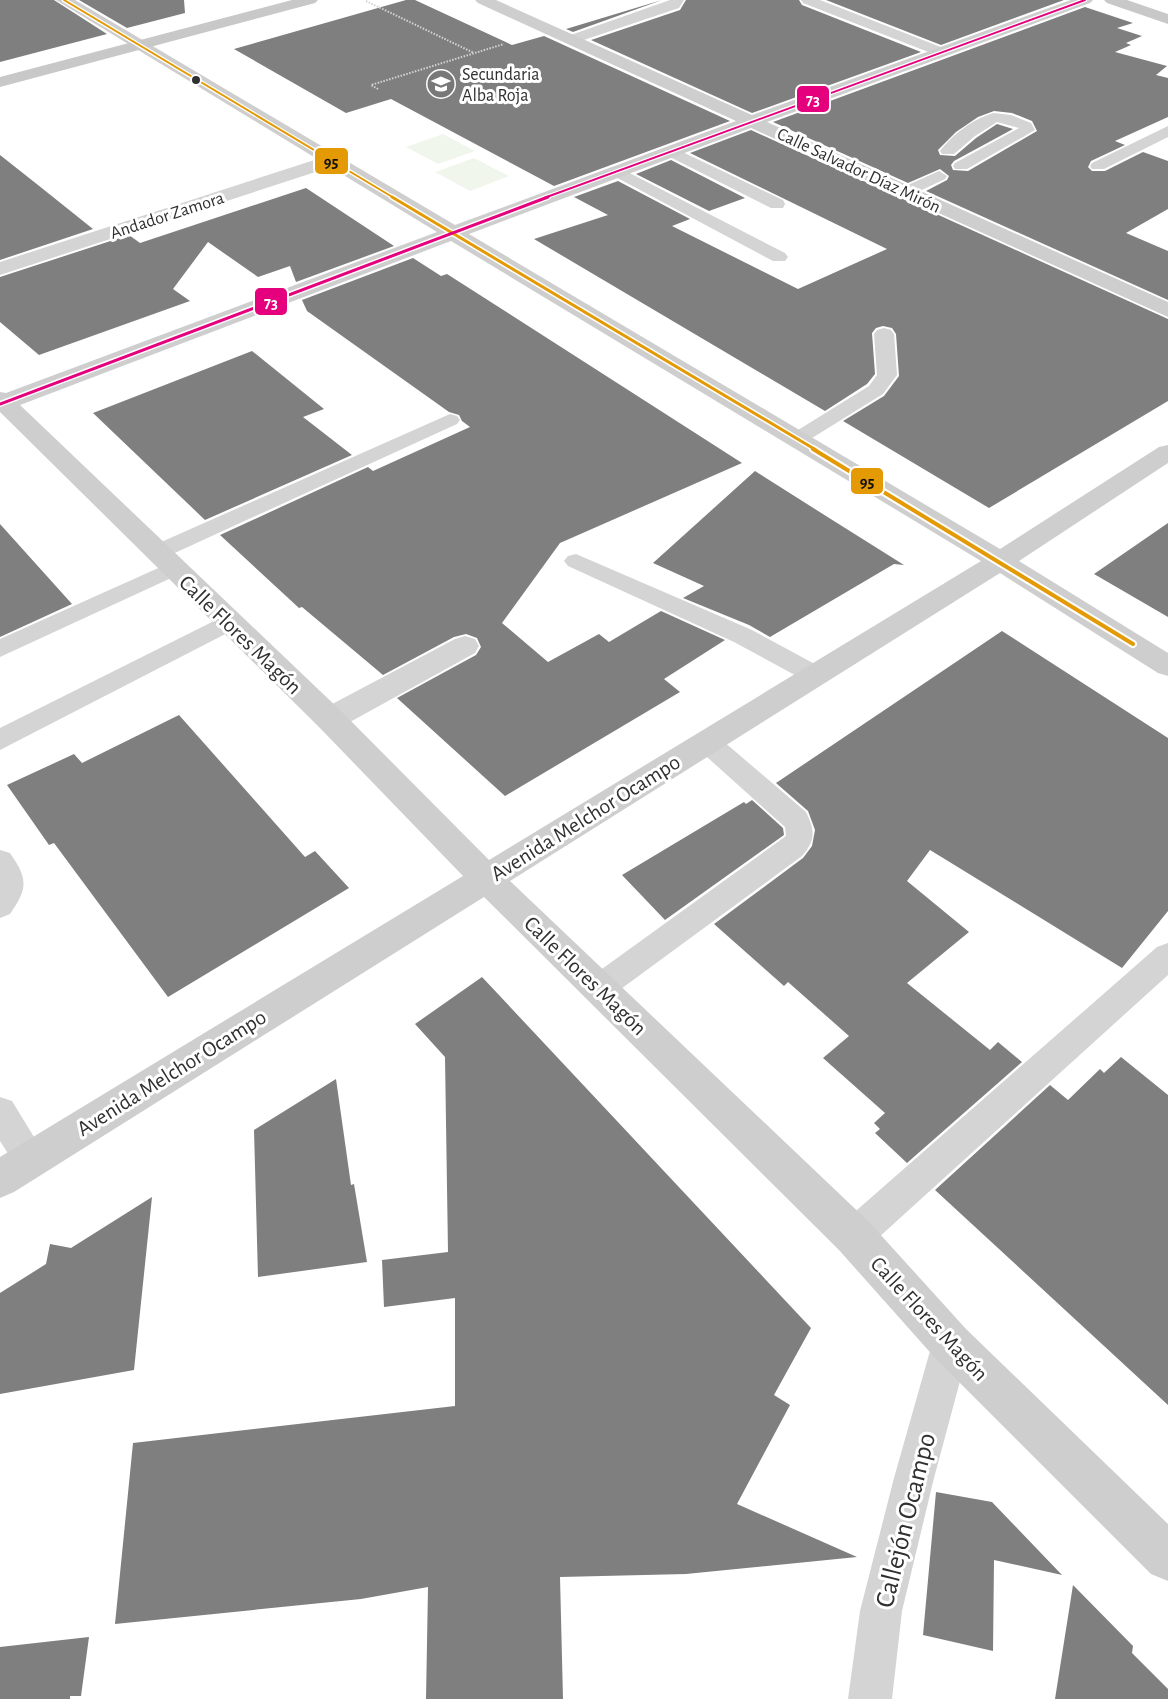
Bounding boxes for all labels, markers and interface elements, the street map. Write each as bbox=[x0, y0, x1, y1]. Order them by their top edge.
place label: Secundaria Alba Roja bbox=[462, 66, 540, 105]
school or university icon: Secundaria Alba Roja bbox=[425, 68, 457, 100]
unlabelled marker bbox=[190, 74, 202, 86]
line badge: 73 bbox=[796, 85, 830, 113]
text: 73 bbox=[806, 92, 820, 108]
street label: Calle Salvador Díaz Mirón bbox=[774, 125, 943, 217]
line badge: 95 bbox=[314, 147, 349, 175]
text: 95 bbox=[324, 154, 338, 170]
street label: Andador Zamora bbox=[108, 189, 226, 243]
line badge: 73 bbox=[254, 287, 288, 316]
text: 73 bbox=[264, 295, 278, 311]
line badge: 95 bbox=[850, 467, 884, 495]
text: 95 bbox=[860, 474, 874, 490]
street label: Calle Flores Magón bbox=[175, 571, 306, 698]
street label: Avenida Melchor Ocampo bbox=[487, 751, 684, 885]
street label: Calle Flores Magón bbox=[520, 912, 651, 1039]
street label: Avenida Melchor Ocampo bbox=[73, 1006, 270, 1140]
street label: Calle Flores Magón bbox=[866, 1252, 992, 1385]
street label: Callejón Ocampo bbox=[871, 1430, 941, 1610]

